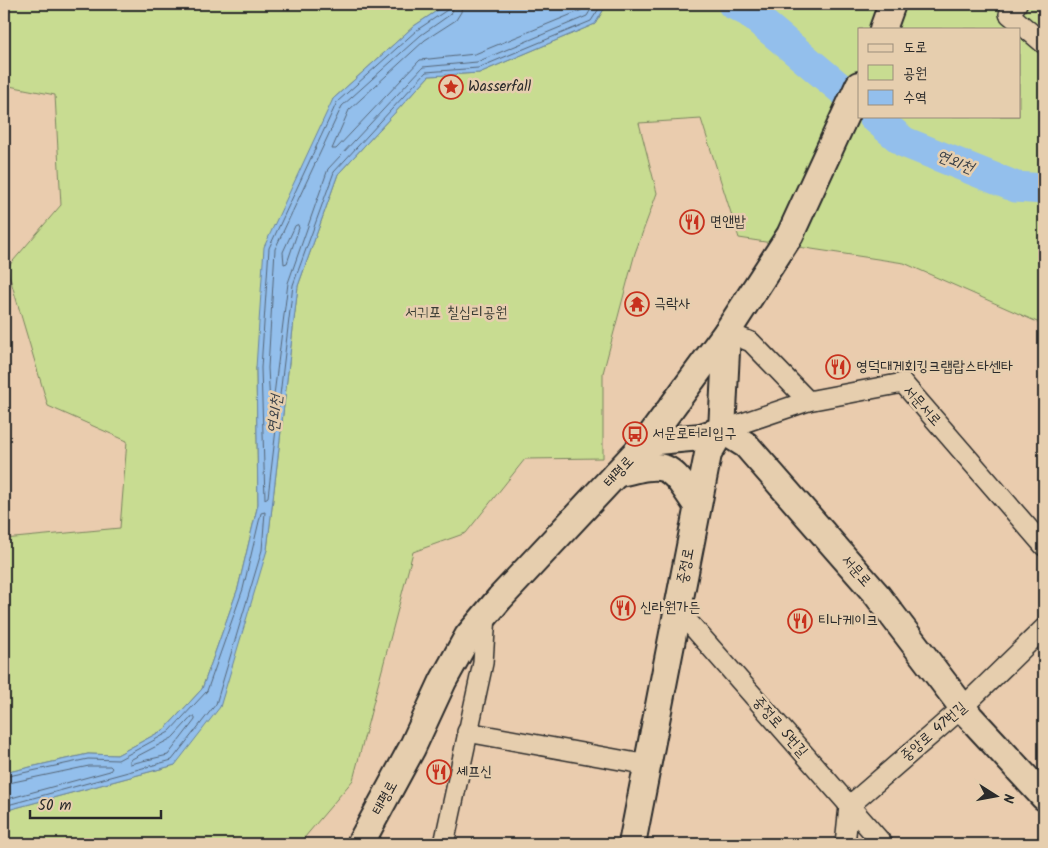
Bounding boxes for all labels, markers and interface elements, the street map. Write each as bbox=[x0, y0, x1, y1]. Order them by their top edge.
legend bbox=[858, 28, 1020, 118]
text: 도로 bbox=[903, 36, 927, 60]
text: 공원 bbox=[903, 62, 927, 86]
place icon: Wasserfall bbox=[438, 74, 464, 100]
place label: Wasserfall bbox=[468, 75, 532, 99]
text: 수역 bbox=[903, 86, 927, 110]
water label: 연외천 bbox=[932, 143, 980, 182]
restaurant icon: 면앤밥 bbox=[679, 209, 705, 235]
place label: 면앤밥 bbox=[710, 210, 746, 234]
temple icon: 극락사 bbox=[624, 291, 650, 317]
place label: 극락사 bbox=[654, 292, 690, 316]
park label: 서귀포 칠십리공원 bbox=[405, 301, 507, 325]
restaurant icon: 영덕대게회킹크랩랍스타센타 bbox=[825, 354, 851, 380]
place label: 영덕대게회킹크랩랍스타센타 bbox=[856, 355, 1013, 379]
street label: 서문서로 bbox=[897, 380, 947, 432]
water label: 연외천 bbox=[261, 391, 290, 435]
bus stop icon: 서문로터리입구 bbox=[622, 421, 648, 447]
place label: 서문로터리입구 bbox=[652, 422, 737, 446]
street label: 태평로 bbox=[598, 451, 640, 493]
street label: 중정로 bbox=[671, 546, 701, 586]
street label: 서문로 bbox=[835, 549, 877, 593]
restaurant icon: 신라원가든 bbox=[610, 595, 636, 621]
place label: 신라원가든 bbox=[640, 596, 700, 620]
restaurant icon: 티나케이크 bbox=[787, 608, 813, 634]
place label: 티나케이크 bbox=[818, 609, 878, 633]
street label: 중정로 5번길 bbox=[747, 691, 813, 763]
street label: 중앙로 47번길 bbox=[895, 696, 973, 768]
restaurant icon: 셰프신 bbox=[426, 759, 452, 785]
place label: 셰프신 bbox=[456, 760, 492, 784]
north arrow bbox=[970, 770, 1020, 820]
street label: 태평로 bbox=[366, 776, 404, 820]
scale bar bbox=[30, 788, 161, 820]
text: N bbox=[996, 792, 1019, 805]
text: 50 m bbox=[38, 794, 72, 818]

